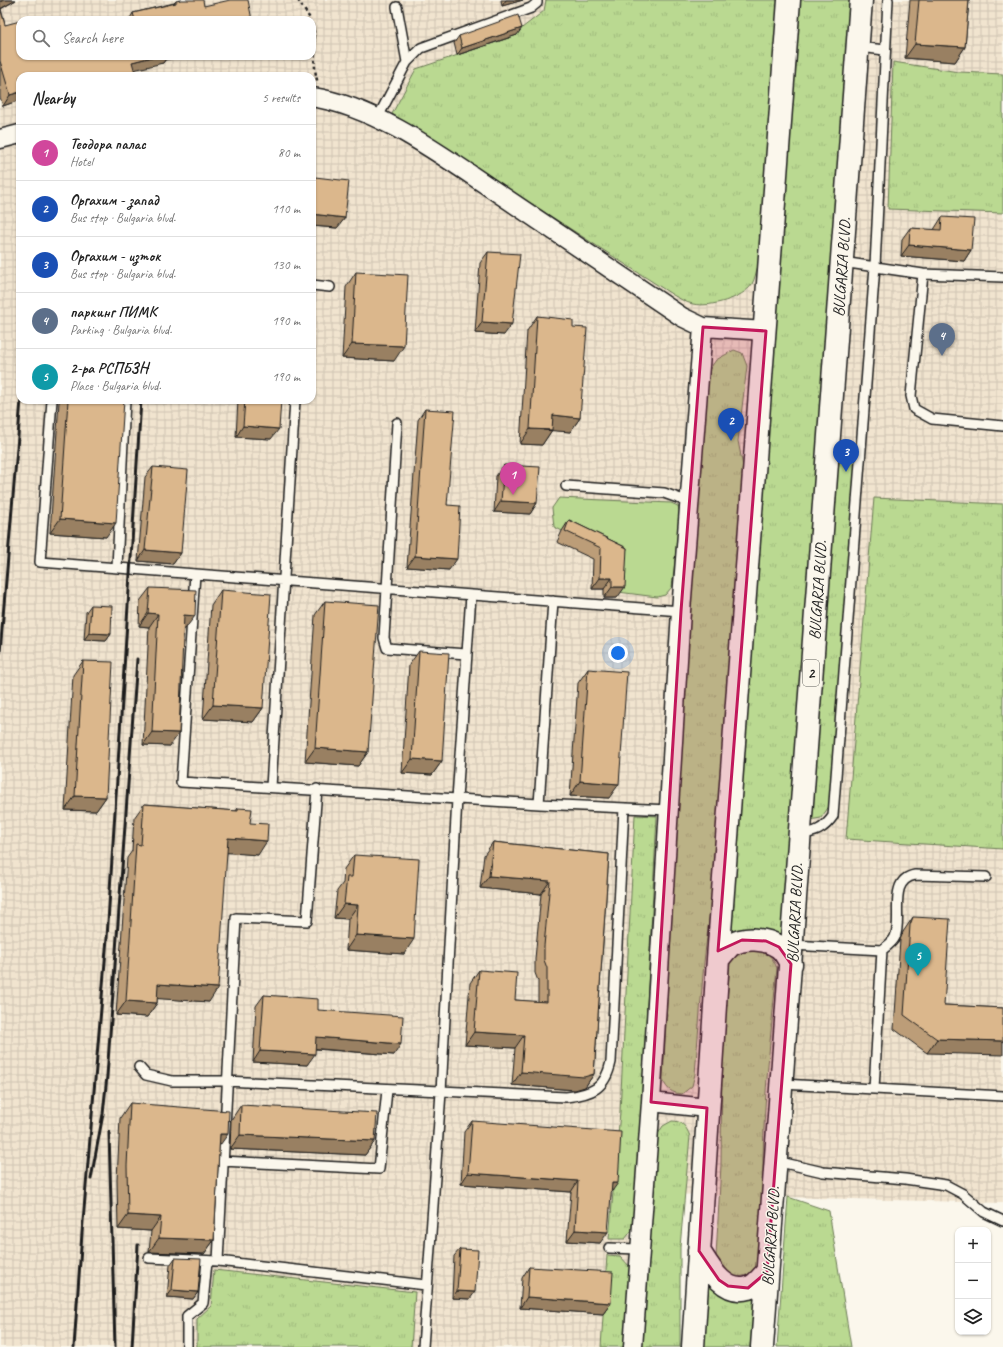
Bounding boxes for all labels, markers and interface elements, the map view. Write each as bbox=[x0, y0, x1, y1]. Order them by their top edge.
search box bbox=[16, 16, 316, 60]
icon: search bbox=[30, 27, 52, 49]
text: Search here bbox=[62, 29, 123, 48]
text: Nearby bbox=[32, 88, 75, 109]
text: 5 results bbox=[262, 90, 300, 106]
text: Теодора палас bbox=[70, 135, 146, 154]
text: 1 bbox=[42, 145, 48, 161]
text: 80 m bbox=[278, 145, 300, 161]
text: Hotel bbox=[70, 154, 93, 170]
text: Оргахим - запад bbox=[70, 191, 159, 210]
text: 2 bbox=[42, 201, 48, 217]
text: 110 m bbox=[272, 201, 300, 217]
text: Bus stop · Bulgaria blvd. bbox=[70, 210, 176, 226]
street label: BULGARIA BLVD. bbox=[829, 216, 855, 317]
text: Оргахим - изток bbox=[70, 247, 160, 266]
text: 3 bbox=[42, 257, 48, 273]
text: 130 m bbox=[272, 257, 300, 273]
text: Bus stop · Bulgaria blvd. bbox=[70, 266, 176, 282]
text: паркинг ПИМК bbox=[70, 303, 157, 322]
text: 4 bbox=[42, 313, 48, 329]
text: 190 m bbox=[272, 313, 300, 329]
text: Parking · Bulgaria blvd. bbox=[70, 322, 172, 338]
pin: 4 bbox=[929, 323, 955, 356]
text: 2-ра РСПБЗН bbox=[70, 359, 149, 378]
text: 5 bbox=[42, 369, 48, 385]
text: 190 m bbox=[272, 369, 300, 385]
text: Place · Bulgaria blvd. bbox=[70, 378, 161, 394]
pin: 2 bbox=[718, 408, 744, 441]
pin: 3 bbox=[833, 439, 859, 472]
pin: 1 bbox=[500, 462, 526, 495]
street label: BULGARIA BLVD. bbox=[805, 539, 831, 640]
your location bbox=[608, 643, 628, 663]
road number: 2 bbox=[803, 660, 819, 686]
street label: BULGARIA BLVD. bbox=[782, 862, 808, 963]
pin: 5 bbox=[905, 943, 931, 976]
street label: BULGARIA BLVD. bbox=[758, 1185, 784, 1286]
map controls bbox=[955, 1227, 991, 1335]
button: + bbox=[955, 1227, 991, 1263]
button: − bbox=[955, 1263, 991, 1299]
button: layers bbox=[955, 1299, 991, 1335]

